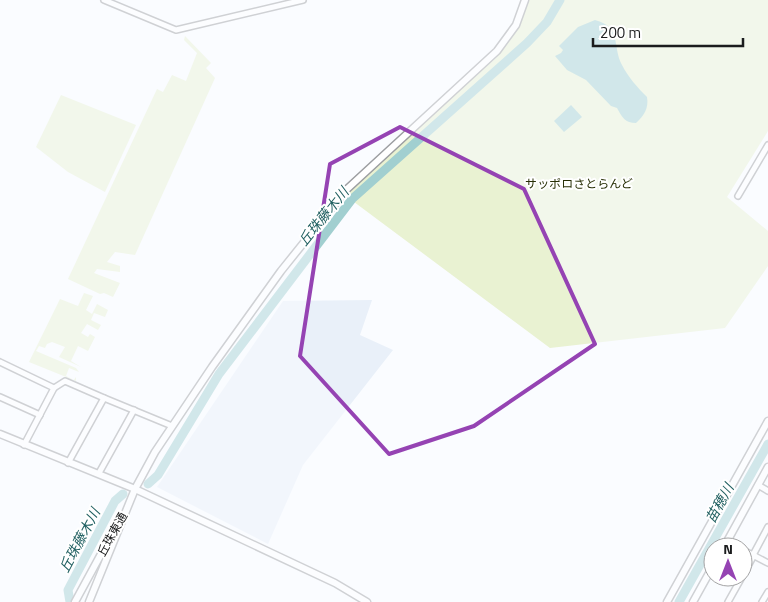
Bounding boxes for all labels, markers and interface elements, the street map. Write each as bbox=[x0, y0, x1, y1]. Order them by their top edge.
scale bar bbox=[593, 15, 743, 47]
text: 200 m bbox=[600, 21, 641, 44]
park label: サッポロさとらんど bbox=[525, 174, 633, 193]
water label: 丘珠藤木川 bbox=[293, 181, 354, 250]
water label: 苗穂川 bbox=[700, 478, 739, 526]
water label: 丘珠藤木川 bbox=[53, 502, 106, 576]
street label: 丘珠東通 bbox=[92, 508, 132, 560]
north arrow bbox=[703, 537, 753, 587]
text: N bbox=[723, 538, 733, 559]

